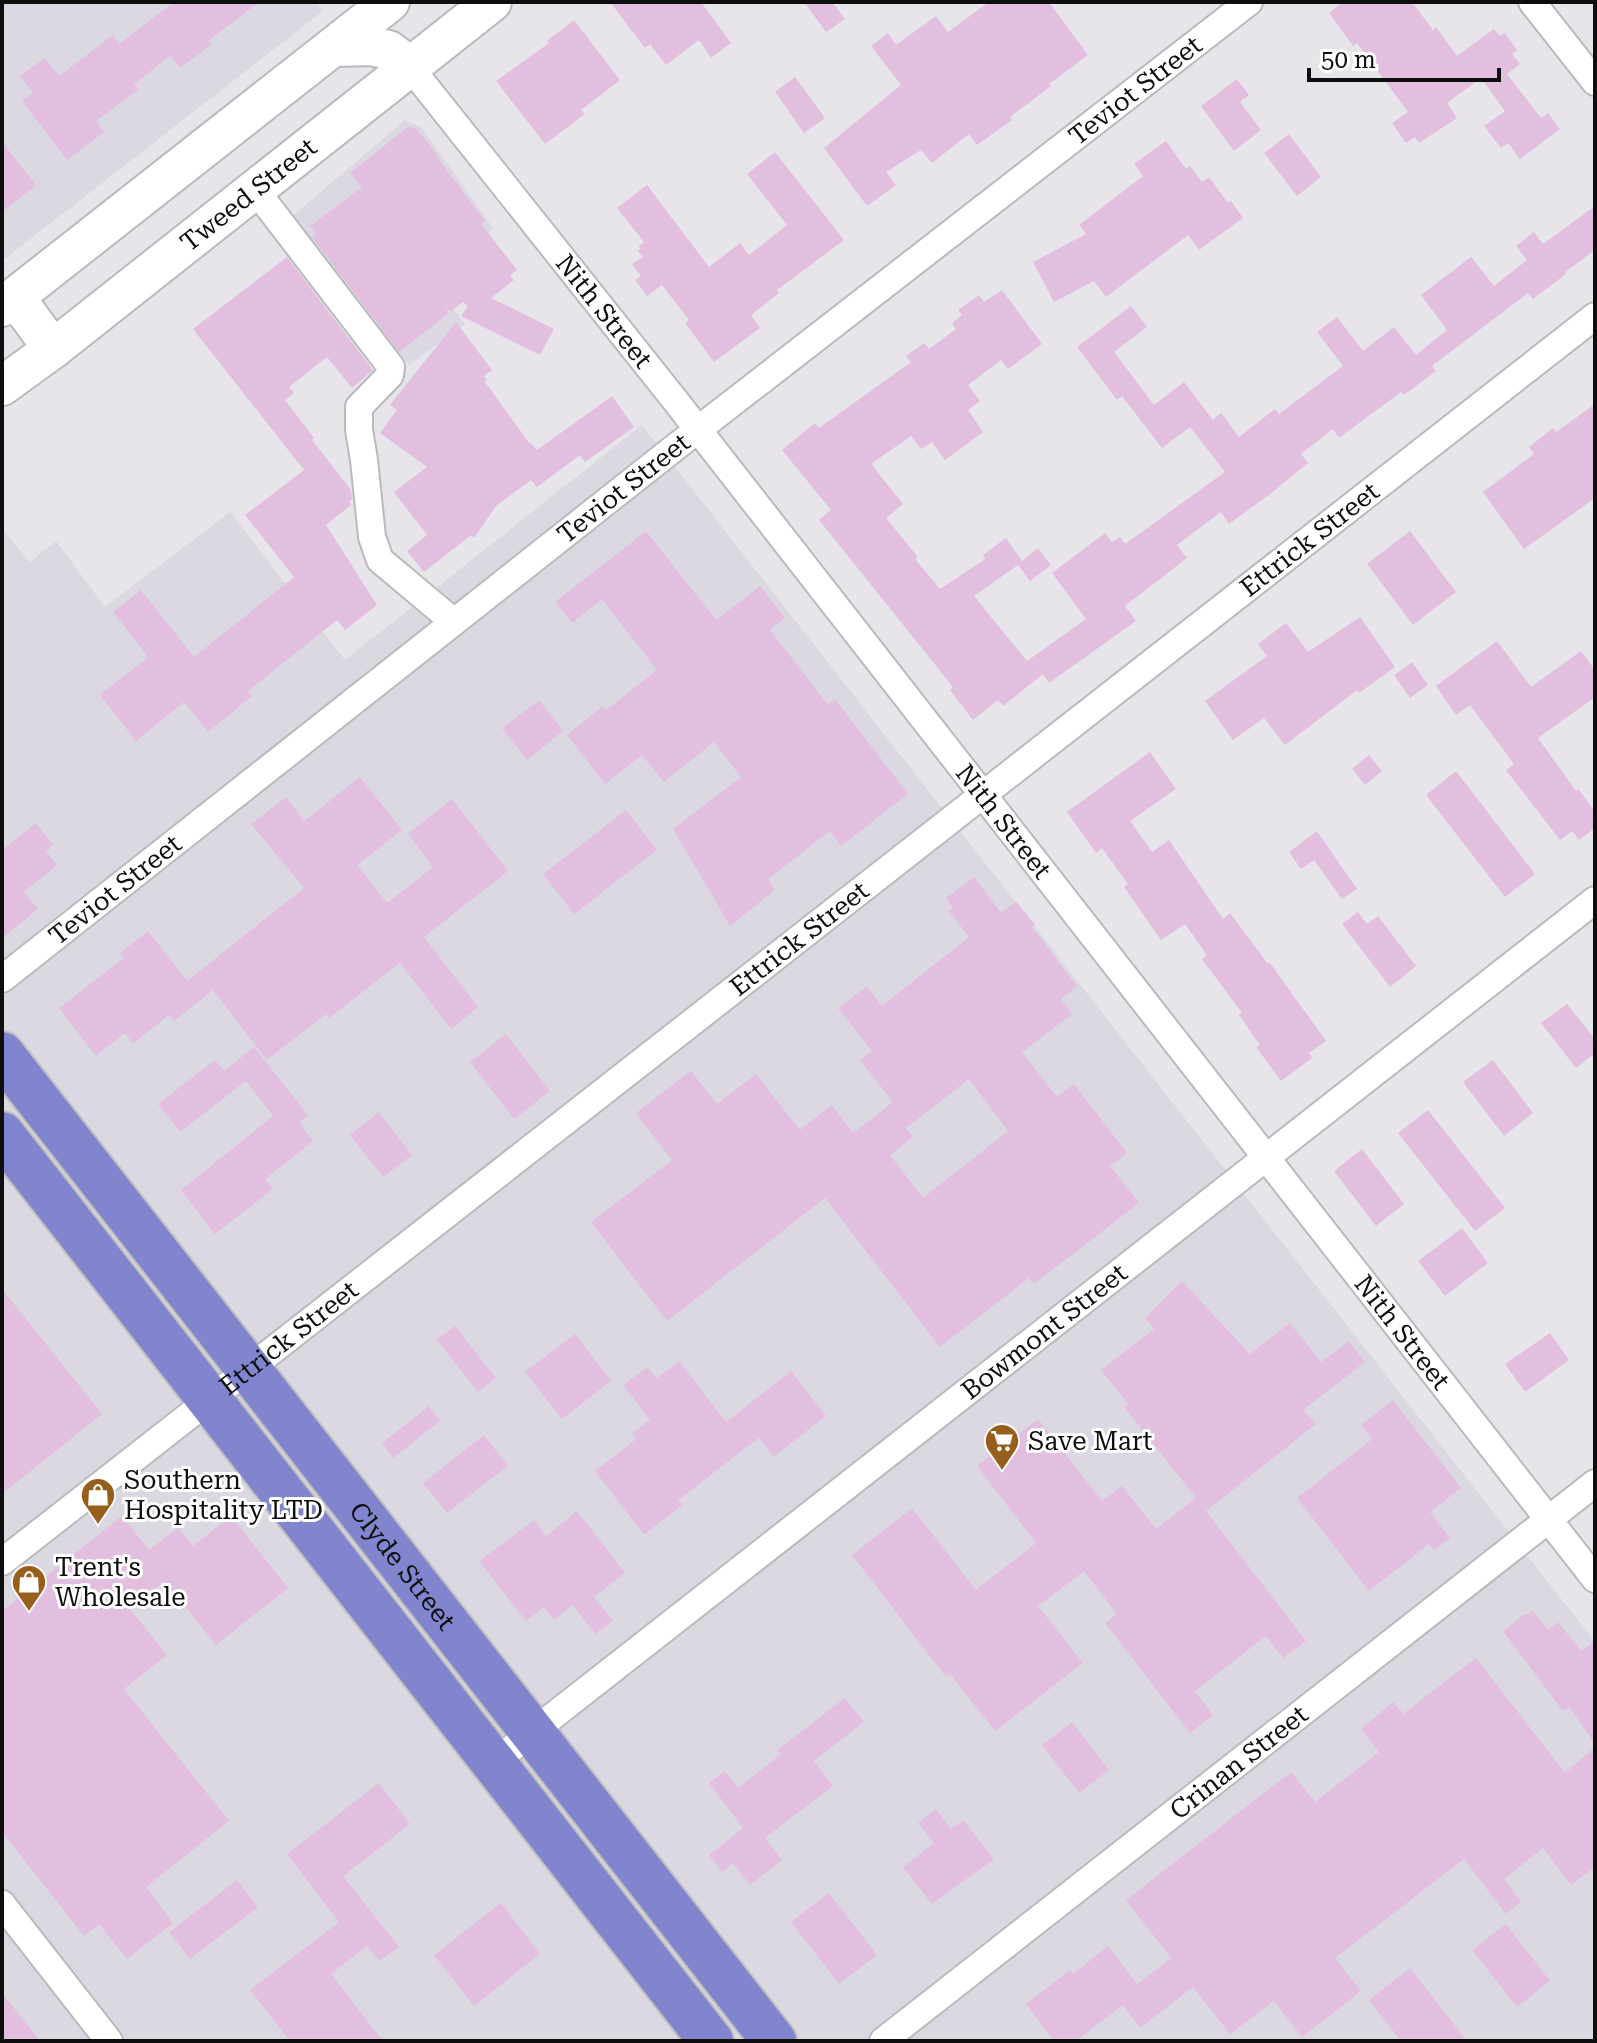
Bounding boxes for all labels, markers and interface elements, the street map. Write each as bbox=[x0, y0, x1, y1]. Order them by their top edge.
street label: Teviot Street bbox=[1063, 29, 1208, 151]
scale bar bbox=[1309, 32, 1499, 82]
text: 50 m bbox=[1321, 46, 1376, 74]
street label: Tweed Street bbox=[174, 131, 323, 258]
street label: Nith Street bbox=[550, 248, 659, 374]
street label: Teviot Street bbox=[551, 427, 696, 549]
street label: Ettrick Street bbox=[1234, 476, 1385, 603]
street label: Nith Street bbox=[950, 758, 1058, 885]
street label: Teviot Street bbox=[43, 828, 187, 951]
street label: Ettrick Street bbox=[724, 875, 875, 1002]
street label: Bowmont Street bbox=[955, 1257, 1133, 1405]
street label: Nith Street bbox=[1348, 1269, 1456, 1396]
street label: Ettrick Street bbox=[213, 1274, 364, 1401]
supermarket icon: Save Mart bbox=[983, 1422, 1021, 1472]
place label: Save Mart bbox=[1028, 1426, 1153, 1456]
place label: Southern Hospitality LTD bbox=[124, 1465, 323, 1525]
shop icon: Southern Hospitality LTD bbox=[79, 1476, 117, 1526]
street label: Clyde Street bbox=[343, 1496, 462, 1636]
place label: Trent's Wholesale bbox=[55, 1552, 185, 1612]
shop icon: Trent's Wholesale bbox=[10, 1563, 48, 1613]
street label: Crinan Street bbox=[1164, 1699, 1314, 1825]

